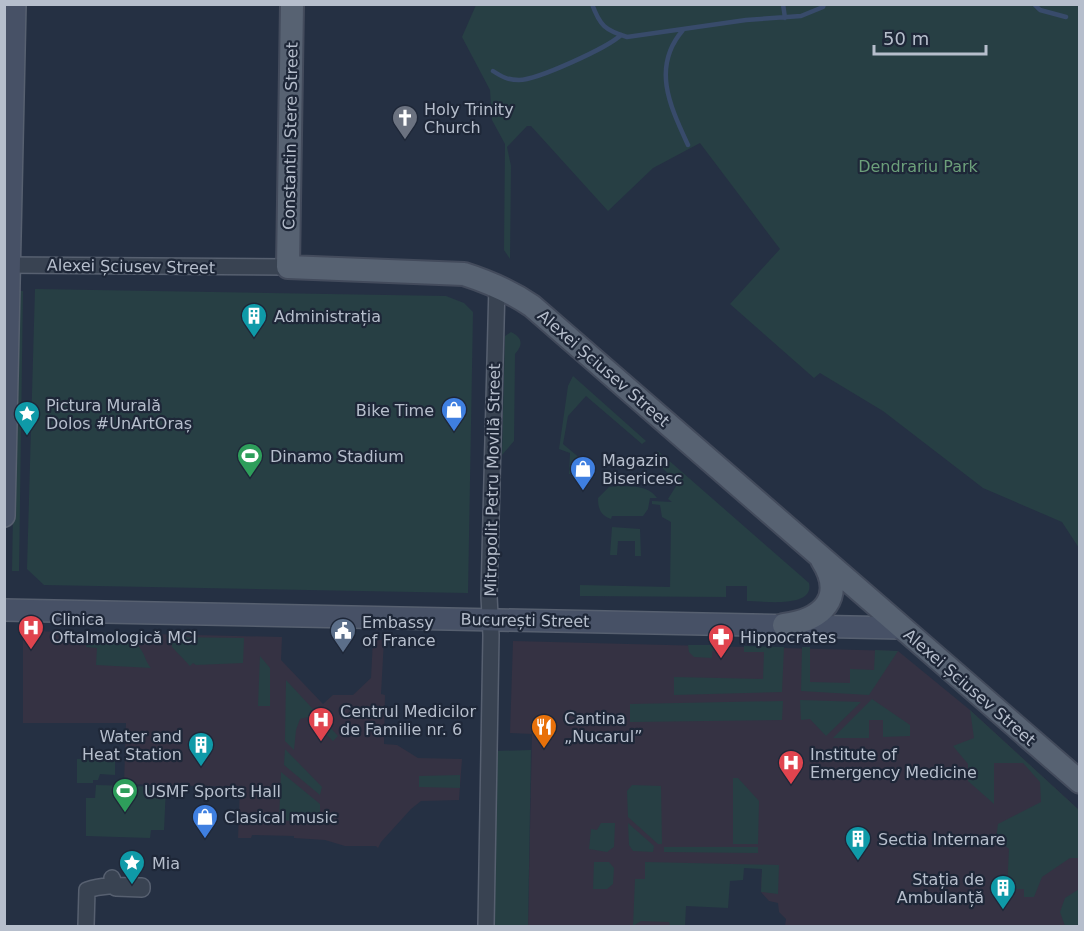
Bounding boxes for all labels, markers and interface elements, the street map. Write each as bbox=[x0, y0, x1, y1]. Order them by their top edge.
scale bar bbox=[874, 18, 986, 56]
text: 50 m bbox=[883, 28, 929, 49]
street label: Constantin Stere Street bbox=[279, 42, 302, 230]
place label: Holy Trinity Church bbox=[424, 100, 514, 137]
church icon: Holy Trinity Church bbox=[390, 103, 420, 141]
park label: Dendrariu Park bbox=[858, 157, 979, 176]
street label: Alexei Șciusev Street bbox=[47, 256, 215, 277]
building icon: Administrația bbox=[239, 301, 269, 339]
street label: Alexei Șciusev Street bbox=[534, 306, 673, 431]
place label: Administrația bbox=[274, 307, 381, 326]
street label: Mitropolit Petru Movilă Street bbox=[481, 363, 504, 597]
shop icon: Bike Time bbox=[439, 395, 469, 433]
place label: Pictura Murală Dolos #UnArtOraș bbox=[46, 396, 192, 433]
place icon: Pictura Murală Dolos #UnArtOraș bbox=[12, 399, 42, 437]
place label: Bike Time bbox=[356, 401, 434, 420]
sports icon: Dinamo Stadium bbox=[235, 441, 265, 479]
place label: Dinamo Stadium bbox=[270, 447, 404, 466]
place label: Magazin Bisericesc bbox=[602, 451, 682, 488]
shop icon: Magazin Bisericesc bbox=[568, 454, 598, 492]
place label: Clinica Oftalmologică MCI bbox=[51, 610, 197, 647]
street label: București Street bbox=[460, 610, 590, 631]
hospital icon: Clinica Oftalmologică MCI bbox=[16, 613, 46, 651]
place label: Embassy of France bbox=[362, 613, 436, 650]
public building icon: Embassy of France bbox=[328, 616, 358, 654]
pharmacy icon: Hippocrates bbox=[706, 622, 736, 660]
street label: Alexei Șciusev Street bbox=[900, 625, 1039, 750]
place label: Hippocrates bbox=[740, 628, 836, 647]
place label: Centrul Medicilor de Familie nr. 6 bbox=[340, 702, 476, 739]
hospital icon: Centrul Medicilor de Familie nr. 6 bbox=[306, 705, 336, 743]
place label: Cantina „Nucarul” bbox=[564, 709, 642, 746]
restaurant icon: Cantina „Nucarul” bbox=[529, 712, 559, 750]
place label: Water and Heat Station bbox=[82, 727, 182, 764]
building icon: Water and Heat Station bbox=[186, 730, 216, 768]
place label: Institute of Emergency Medicine bbox=[810, 745, 977, 782]
hospital icon: Institute of Emergency Medicine bbox=[776, 748, 806, 786]
sports icon: USMF Sports Hall bbox=[110, 776, 140, 814]
place label: USMF Sports Hall bbox=[144, 782, 281, 801]
shop icon: Clasical music bbox=[190, 802, 220, 840]
place label: Clasical music bbox=[224, 808, 338, 827]
building icon: Sectia Internare bbox=[843, 824, 873, 862]
place label: Sectia Internare bbox=[878, 830, 1006, 849]
place icon: Mia bbox=[117, 848, 147, 886]
place label: Mia bbox=[152, 854, 180, 873]
place label: Stația de Ambulanță bbox=[897, 870, 984, 907]
building icon: Stația de Ambulanță bbox=[988, 873, 1018, 911]

